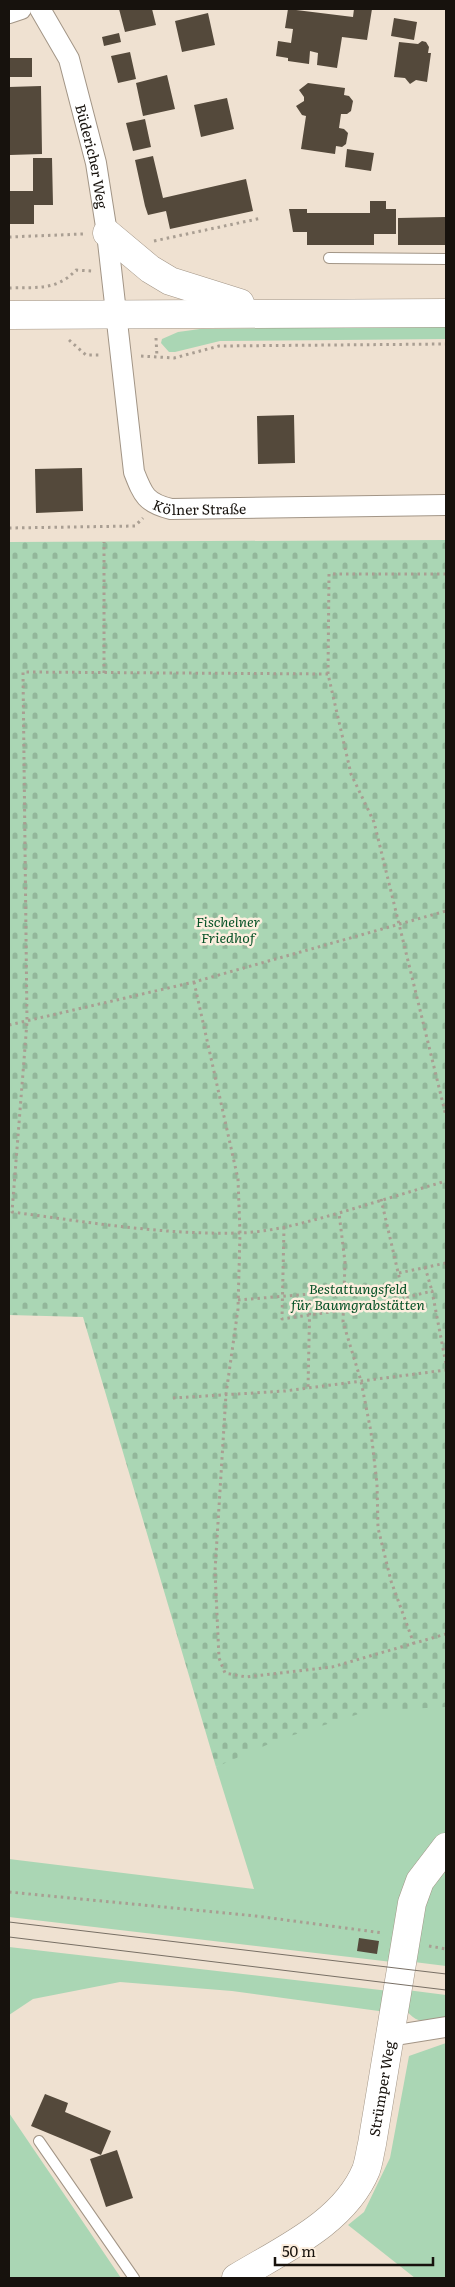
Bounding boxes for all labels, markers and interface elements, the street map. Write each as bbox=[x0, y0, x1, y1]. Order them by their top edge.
street label: Büdericher Weg bbox=[71, 102, 113, 210]
street label: Kölner Straße bbox=[150, 494, 246, 519]
park label: Fischelner Friedhof bbox=[196, 911, 261, 947]
park label: Bestattungsfeld für Baumgrabstätten bbox=[290, 1278, 426, 1314]
street label: Strümper Weg bbox=[363, 2039, 399, 2138]
scale bar bbox=[275, 2234, 432, 2266]
text: 50 m bbox=[282, 2239, 316, 2262]

